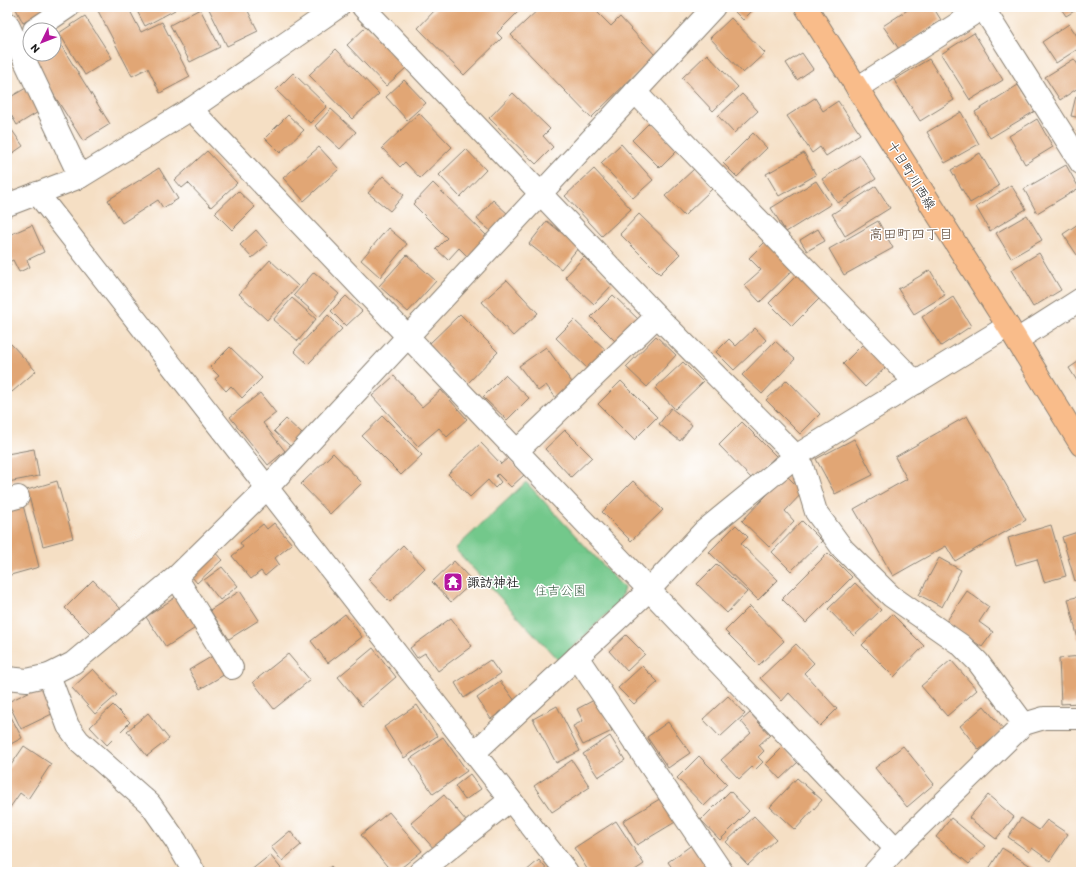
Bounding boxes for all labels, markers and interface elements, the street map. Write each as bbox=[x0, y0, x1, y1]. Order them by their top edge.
north arrow bbox=[22, 22, 62, 62]
text: N bbox=[28, 41, 42, 56]
street label: 十日町川西線 bbox=[885, 138, 939, 213]
district label: 高田町四丁目 bbox=[869, 226, 953, 243]
temple icon: 諏訪神社 bbox=[442, 571, 464, 593]
place label: 諏訪神社 bbox=[467, 575, 519, 590]
park label: 住吉公園 bbox=[534, 583, 586, 598]

